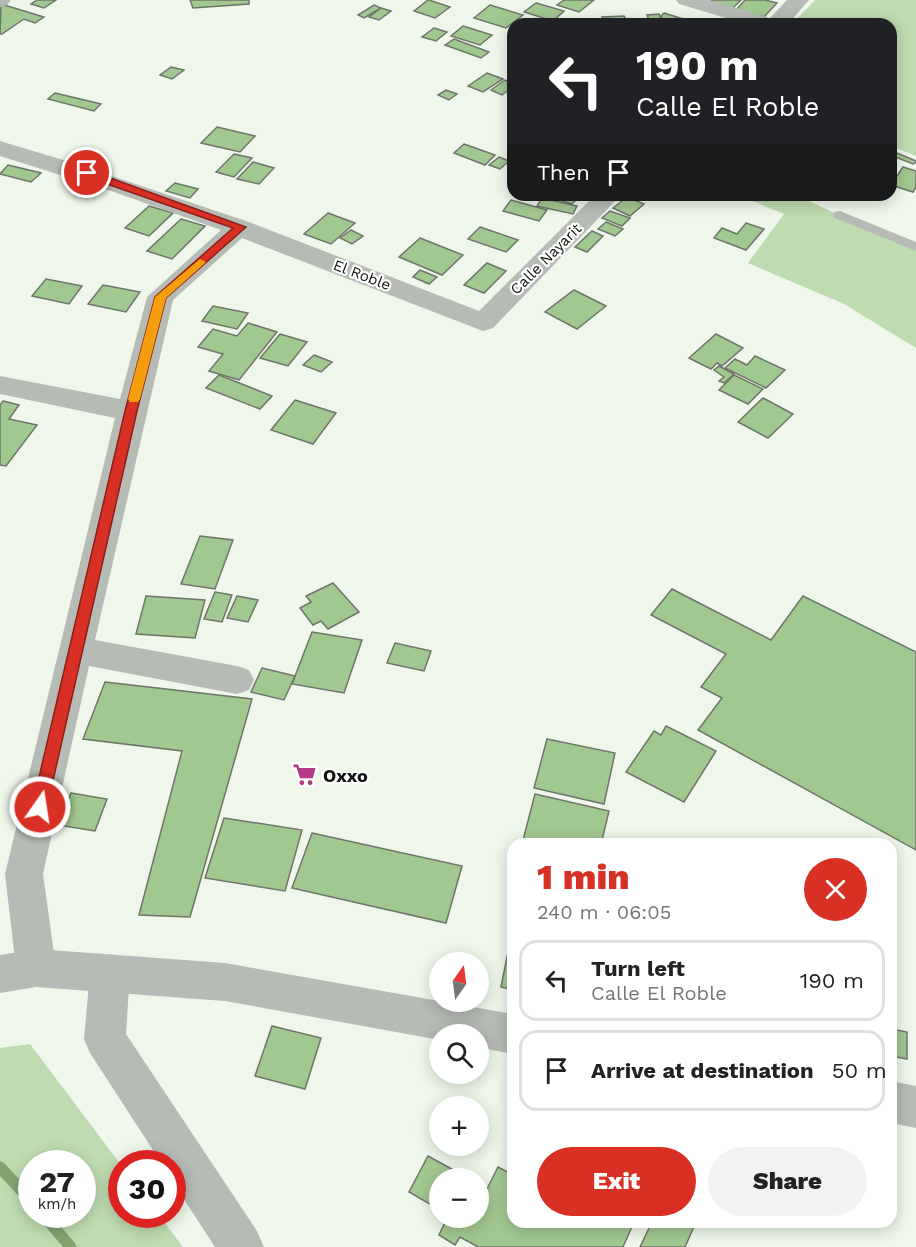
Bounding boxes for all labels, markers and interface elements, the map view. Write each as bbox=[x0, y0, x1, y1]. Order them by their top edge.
text: 190 m bbox=[636, 41, 759, 90]
icon: left bbox=[537, 42, 615, 120]
text: Calle El Roble bbox=[636, 91, 819, 123]
pin bbox=[61, 147, 112, 198]
icon: arrive bbox=[70, 156, 103, 189]
icon: arrive bbox=[602, 156, 635, 189]
text: Then bbox=[537, 160, 590, 185]
street label: Calle Nayarit bbox=[507, 219, 586, 298]
street label: El Roble bbox=[331, 256, 393, 294]
supermarket icon: Oxxo bbox=[292, 762, 318, 788]
place label: Oxxo bbox=[323, 765, 368, 786]
position arrow bbox=[8, 775, 72, 839]
text: 1 min bbox=[537, 856, 630, 898]
button: close bbox=[804, 858, 867, 921]
text: 240 m · 06:05 bbox=[537, 900, 671, 924]
north arrow bbox=[429, 952, 489, 1012]
map controls bbox=[429, 952, 489, 1228]
text: Turn left bbox=[591, 956, 685, 981]
icon: left bbox=[540, 964, 573, 997]
text: 190 m bbox=[800, 968, 864, 993]
text: Calle El Roble bbox=[591, 981, 727, 1005]
button: search bbox=[429, 1024, 489, 1084]
icon: arrive bbox=[540, 1054, 573, 1087]
text: Arrive at destination bbox=[591, 1058, 814, 1083]
text: 50 m bbox=[832, 1058, 887, 1083]
button: + bbox=[429, 1096, 489, 1156]
button: Exit bbox=[537, 1147, 696, 1216]
button: Share bbox=[708, 1147, 867, 1216]
speed limit sign: 30 bbox=[108, 1150, 186, 1228]
text: 27 bbox=[39, 1164, 75, 1199]
button: − bbox=[429, 1168, 489, 1228]
text: km/h bbox=[38, 1195, 76, 1213]

